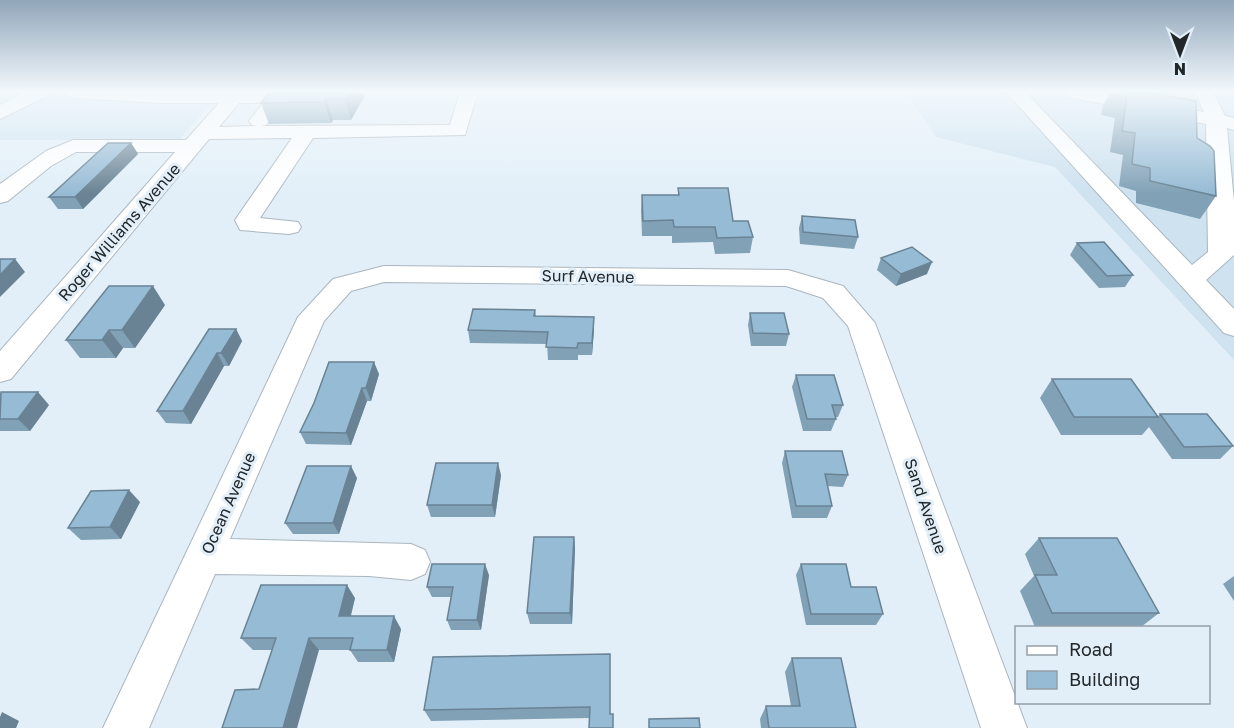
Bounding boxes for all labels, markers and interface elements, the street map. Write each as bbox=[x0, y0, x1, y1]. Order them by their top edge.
north arrow bbox=[1150, 24, 1210, 84]
text: N bbox=[1174, 59, 1186, 79]
street label: Roger Williams Avenue bbox=[54, 159, 184, 305]
street label: Surf Avenue bbox=[541, 265, 635, 287]
street label: Ocean Avenue bbox=[197, 449, 259, 557]
street label: Sand Avenue bbox=[900, 456, 952, 556]
legend bbox=[1015, 626, 1210, 704]
text: Road bbox=[1069, 638, 1113, 660]
text: Building bbox=[1069, 668, 1140, 690]

